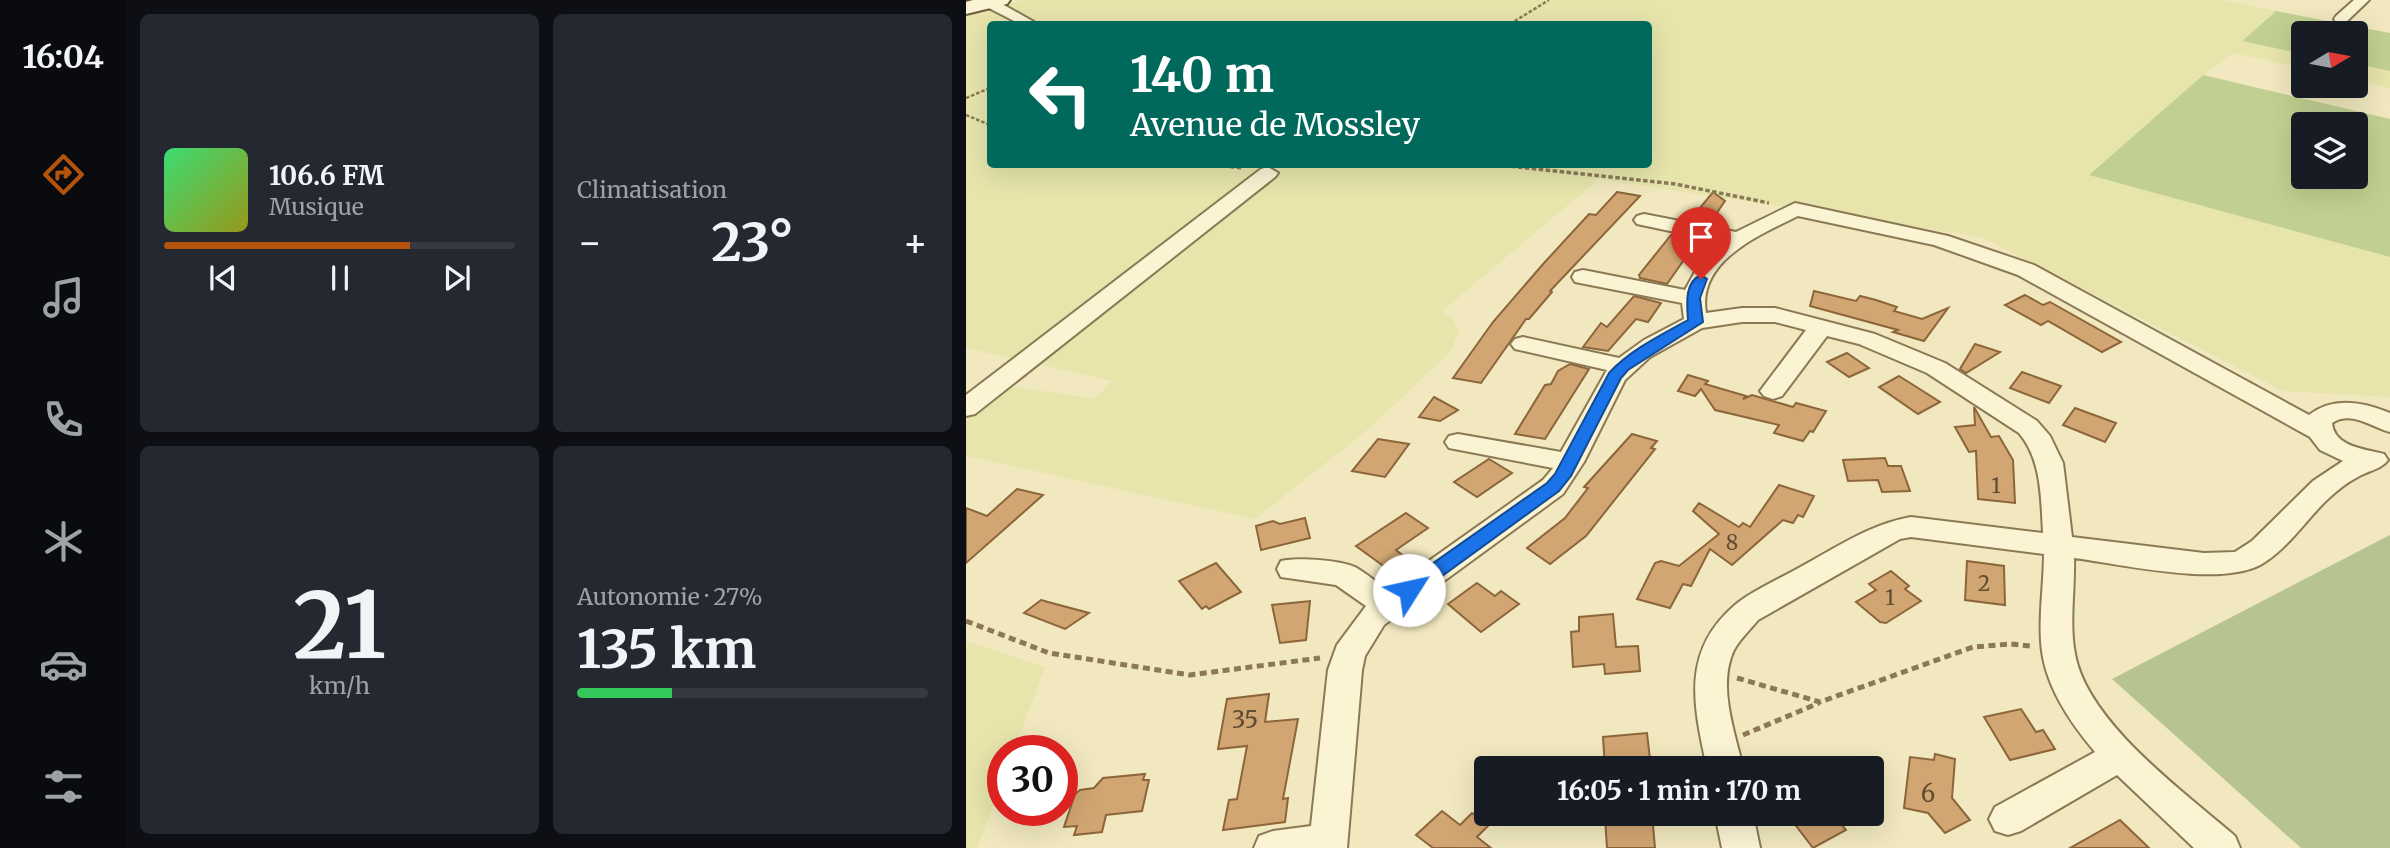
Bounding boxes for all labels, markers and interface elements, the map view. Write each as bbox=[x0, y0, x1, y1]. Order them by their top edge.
north arrow bbox=[2291, 21, 2368, 98]
map controls bbox=[2291, 21, 2368, 189]
text: 16:04 bbox=[22, 37, 104, 77]
text: 140 m bbox=[1130, 44, 1274, 105]
icon: left bbox=[1015, 49, 1106, 140]
text: Avenue de Mossley bbox=[1130, 105, 1420, 145]
button: layers bbox=[2291, 112, 2368, 189]
icon: directions bbox=[39, 150, 88, 199]
text: 106.6 FM bbox=[269, 159, 384, 192]
text: Climatisation bbox=[577, 175, 727, 204]
text: Musique bbox=[269, 192, 364, 221]
pin bbox=[1671, 207, 1731, 279]
text: 23° bbox=[711, 210, 794, 275]
icon: arrive bbox=[1682, 218, 1720, 256]
text: − bbox=[577, 219, 602, 266]
text: + bbox=[903, 219, 928, 266]
icon: previous bbox=[204, 259, 242, 297]
icon: pause bbox=[321, 259, 359, 297]
icon: next bbox=[438, 259, 476, 297]
icon: music bbox=[39, 273, 88, 322]
icon: phone bbox=[39, 395, 88, 444]
house number: 1 bbox=[1991, 472, 2001, 499]
icon: climate bbox=[39, 517, 88, 566]
house number: 8 bbox=[1726, 529, 1738, 556]
position arrow bbox=[1372, 553, 1446, 627]
text: 21 bbox=[293, 568, 386, 683]
house number: 2 bbox=[1978, 570, 1990, 597]
text: Autonomie · 27% bbox=[577, 582, 763, 611]
house number: 1 bbox=[1885, 584, 1895, 611]
text: 135 km bbox=[577, 617, 756, 682]
icon: car bbox=[39, 640, 88, 689]
text: km/h bbox=[309, 671, 370, 700]
house number: 35 bbox=[1232, 704, 1258, 735]
speed limit sign: 30 bbox=[987, 735, 1078, 826]
icon: filters bbox=[39, 762, 88, 811]
text: 16:05 · 1 min · 170 m bbox=[1557, 774, 1801, 807]
house number: 6 bbox=[1921, 778, 1935, 809]

